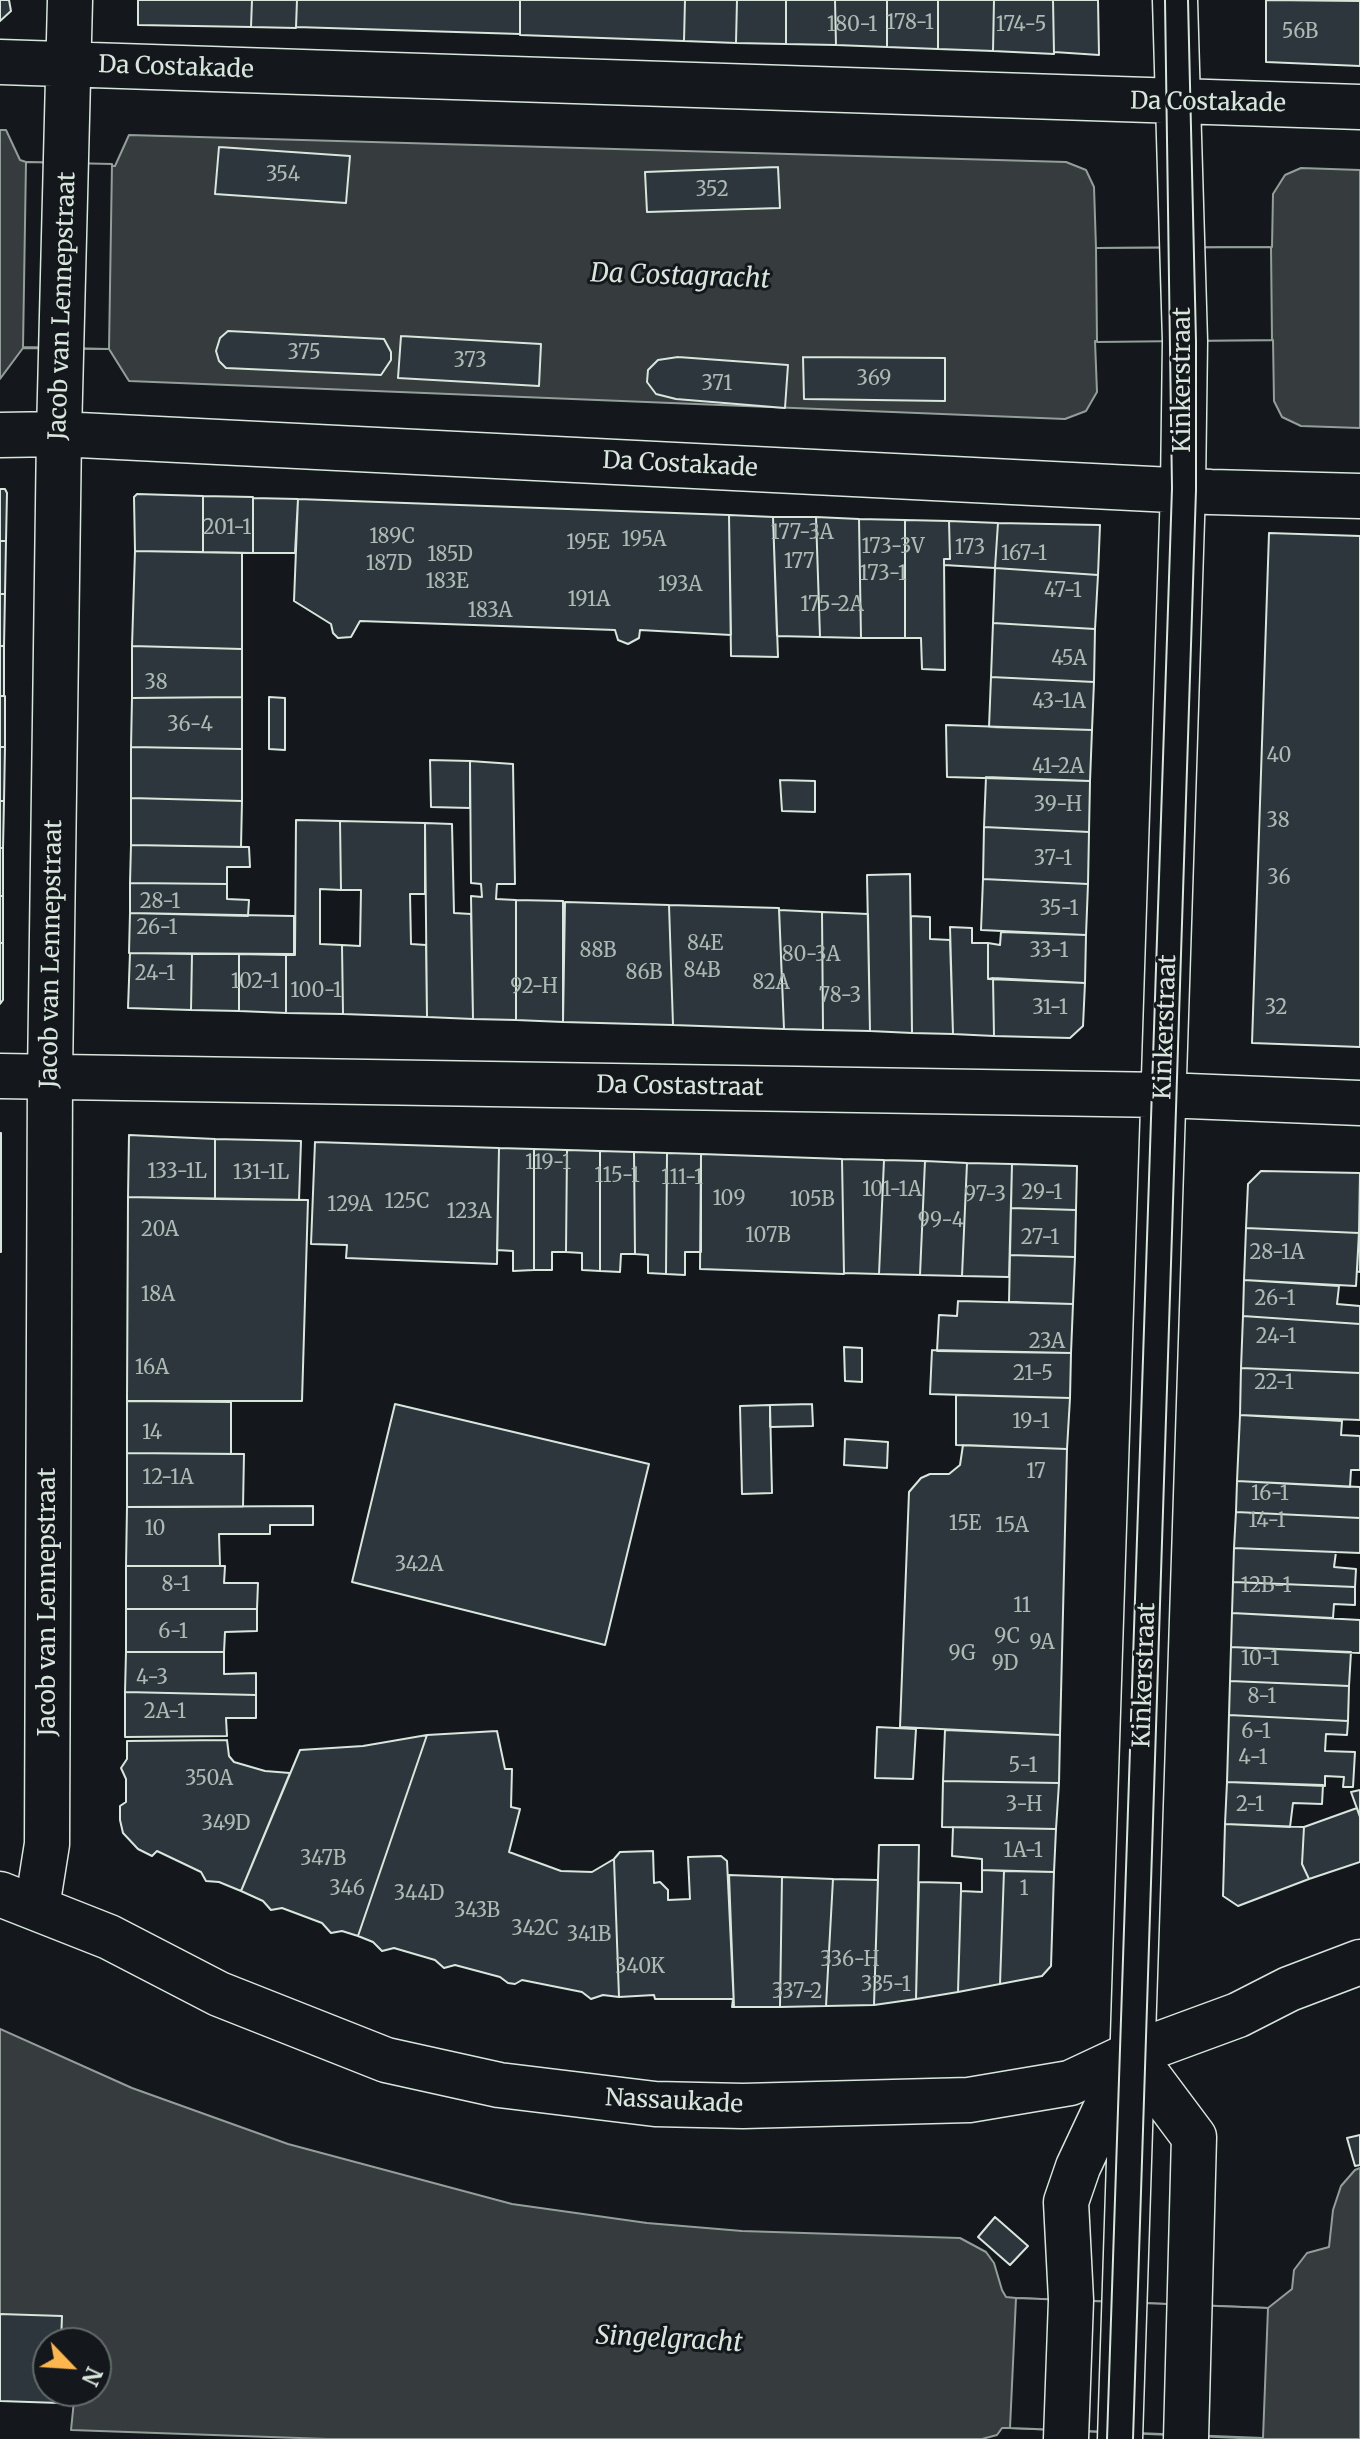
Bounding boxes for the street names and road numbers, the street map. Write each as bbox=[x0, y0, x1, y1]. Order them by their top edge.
street label: Da Costakade bbox=[98, 51, 254, 85]
street label: Da Costakade bbox=[1130, 87, 1286, 119]
street label: Jacob van Lennepstraat bbox=[44, 171, 82, 441]
street label: Kinkerstraat bbox=[1169, 307, 1197, 453]
street label: Da Costakade bbox=[602, 447, 758, 483]
street label: Jacob van Lennepstraat bbox=[35, 819, 69, 1089]
street label: Kinkerstraat bbox=[1149, 954, 1183, 1100]
street label: Da Costastraat bbox=[596, 1071, 764, 1103]
street label: Jacob van Lennepstraat bbox=[34, 1468, 62, 1736]
street label: Kinkerstraat bbox=[1128, 1602, 1162, 1748]
street label: Nassaukade bbox=[604, 2084, 744, 2120]

